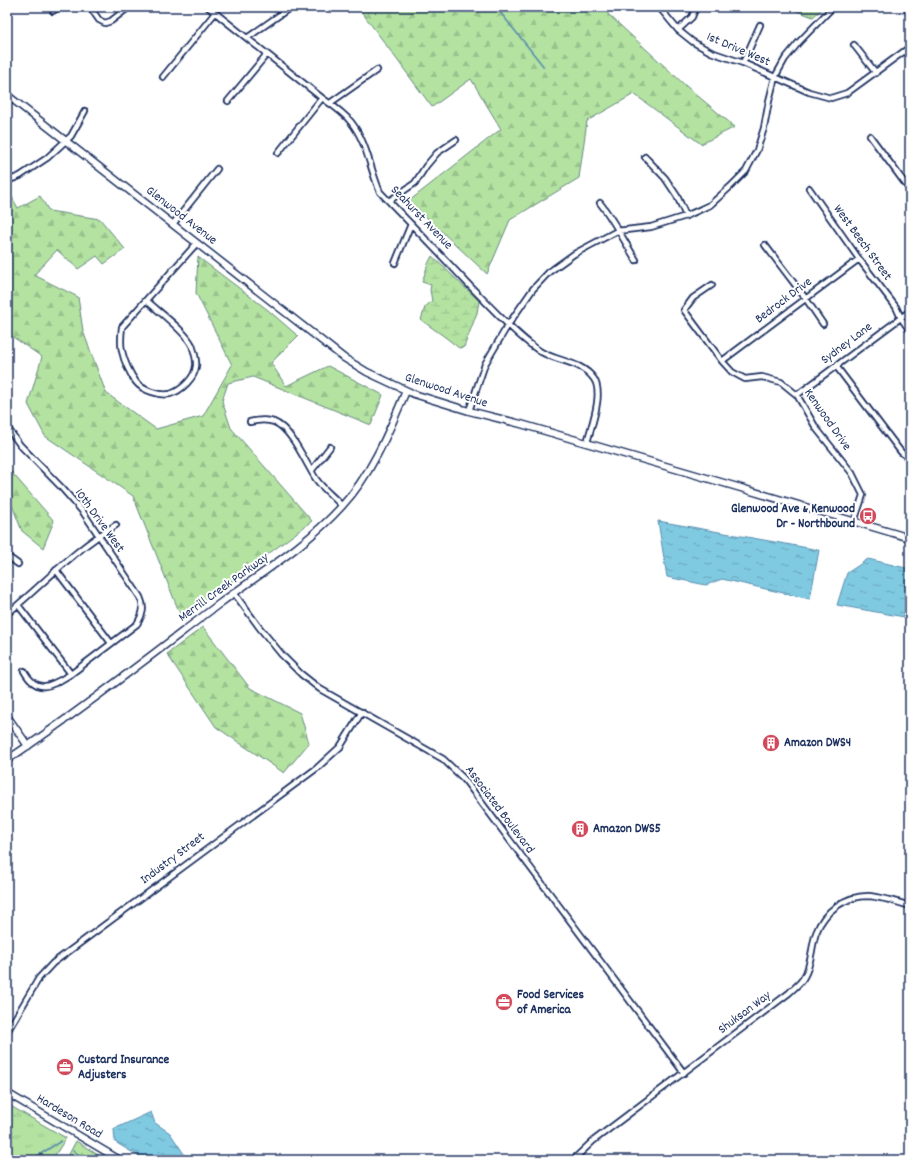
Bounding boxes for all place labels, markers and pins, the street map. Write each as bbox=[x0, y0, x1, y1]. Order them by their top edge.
place label: Glenwood Ave & Kenwood Dr - Northbound bbox=[731, 500, 855, 534]
bus stop icon: Glenwood Ave & Kenwood Dr - Northbound bbox=[858, 506, 878, 526]
building icon: Amazon DWS4 bbox=[761, 733, 781, 753]
place label: Amazon DWS4 bbox=[784, 734, 851, 753]
building icon: Amazon DWS5 bbox=[570, 819, 590, 839]
place label: Amazon DWS5 bbox=[593, 820, 661, 839]
place label: Food Services of America bbox=[517, 986, 584, 1020]
office icon: Food Services of America bbox=[494, 992, 514, 1012]
place label: Custard Insurance Adjusters bbox=[78, 1051, 170, 1085]
office icon: Custard Insurance Adjusters bbox=[55, 1057, 75, 1077]

